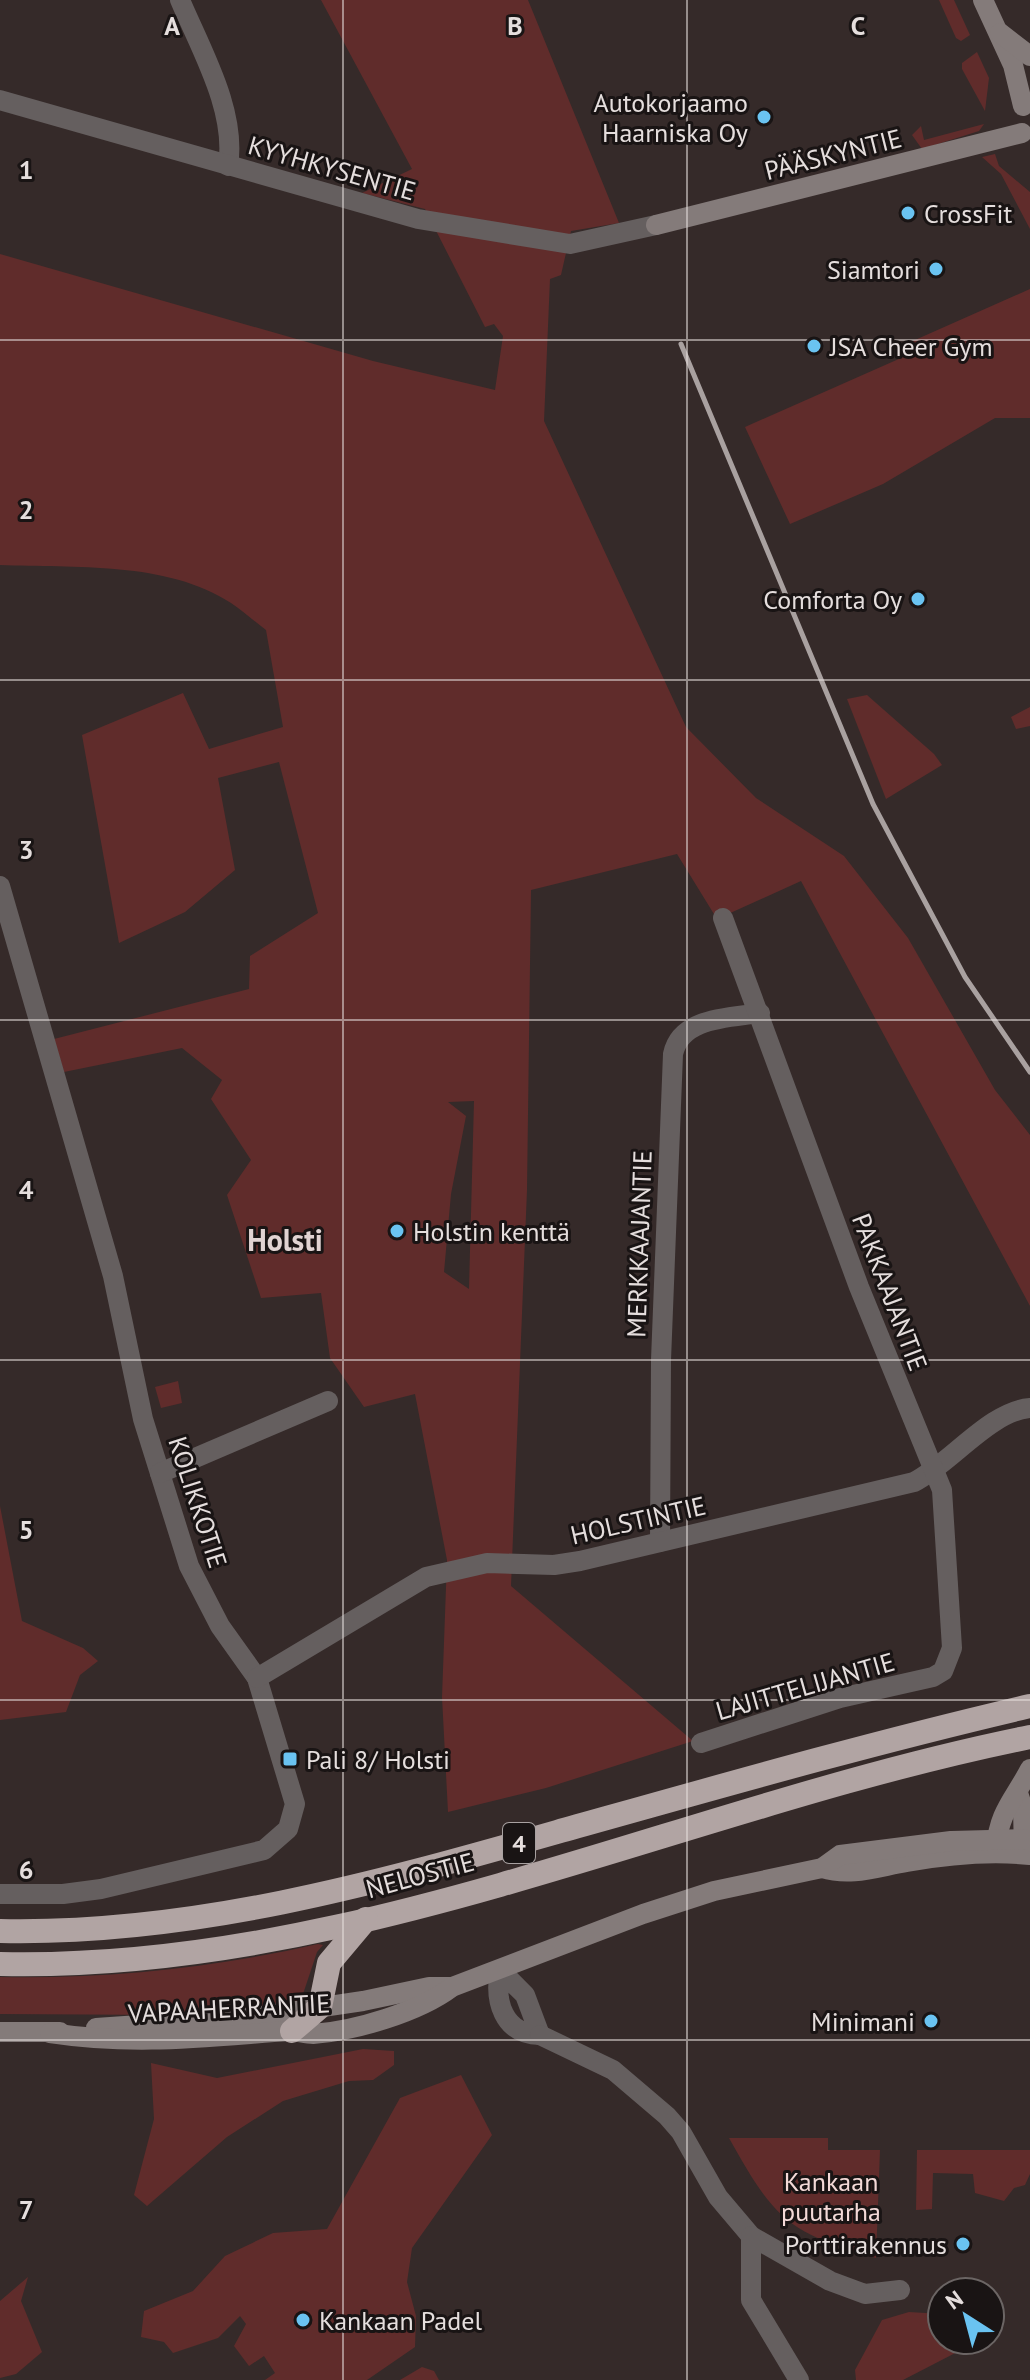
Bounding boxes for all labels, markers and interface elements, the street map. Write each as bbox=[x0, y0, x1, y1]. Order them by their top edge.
text: A bbox=[164, 9, 180, 42]
text: B bbox=[507, 9, 523, 42]
text: C bbox=[851, 9, 865, 42]
place label: Autokorjaamo Haarniska Oy bbox=[594, 86, 748, 149]
marker: Autokorjaamo Haarniska Oy bbox=[755, 108, 773, 126]
street label: PÄÄSKYNTIE bbox=[761, 121, 905, 187]
street label: KYYHKYSENTIE bbox=[245, 128, 419, 208]
text: 1 bbox=[19, 153, 33, 186]
place label: CrossFit bbox=[924, 197, 1012, 230]
marker: CrossFit bbox=[899, 204, 917, 222]
place label: Siamtori bbox=[827, 253, 920, 286]
marker: Siamtori bbox=[927, 260, 945, 278]
place label: JSA Cheer Gym bbox=[829, 330, 993, 363]
marker: JSA Cheer Gym bbox=[805, 337, 823, 355]
text: 2 bbox=[19, 493, 33, 526]
place label: Comforta Oy bbox=[763, 583, 902, 616]
marker: Comforta Oy bbox=[909, 590, 927, 608]
text: 3 bbox=[19, 833, 33, 866]
street label: MERKKAAJANTIE bbox=[619, 1150, 659, 1338]
text: 4 bbox=[19, 1173, 34, 1206]
street label: PAKKAAJANTIE bbox=[845, 1209, 935, 1375]
place label: Holstin kenttä bbox=[413, 1215, 570, 1248]
district label: Holsti bbox=[247, 1220, 323, 1259]
marker: Holstin kenttä bbox=[388, 1222, 406, 1240]
street label: KOLIKKOTIE bbox=[161, 1432, 235, 1572]
street label: HOLSTINTIE bbox=[567, 1488, 709, 1552]
text: 5 bbox=[19, 1513, 33, 1546]
street label: LAJITTELIJANTIE bbox=[712, 1645, 898, 1727]
place label: Pali 8/ Holsti bbox=[306, 1743, 450, 1776]
marker: Pali 8/ Holsti bbox=[281, 1750, 299, 1768]
road number: 4 bbox=[503, 1823, 535, 1863]
street label: NELOSTIE bbox=[362, 1845, 478, 1905]
text: 6 bbox=[19, 1853, 33, 1886]
street label: VAPAAHERRANTIE bbox=[126, 1986, 331, 2030]
place label: Minimani bbox=[811, 2005, 915, 2038]
marker: Minimani bbox=[922, 2012, 940, 2030]
park label: Kankaan puutarha bbox=[781, 2165, 881, 2228]
text: 7 bbox=[19, 2193, 33, 2226]
place label: Porttirakennus bbox=[785, 2228, 947, 2261]
marker: Porttirakennus bbox=[954, 2235, 972, 2253]
north arrow bbox=[926, 2276, 1006, 2356]
text: N bbox=[940, 2284, 968, 2315]
place label: Kankaan Padel bbox=[319, 2304, 482, 2337]
marker: Kankaan Padel bbox=[294, 2311, 312, 2329]

